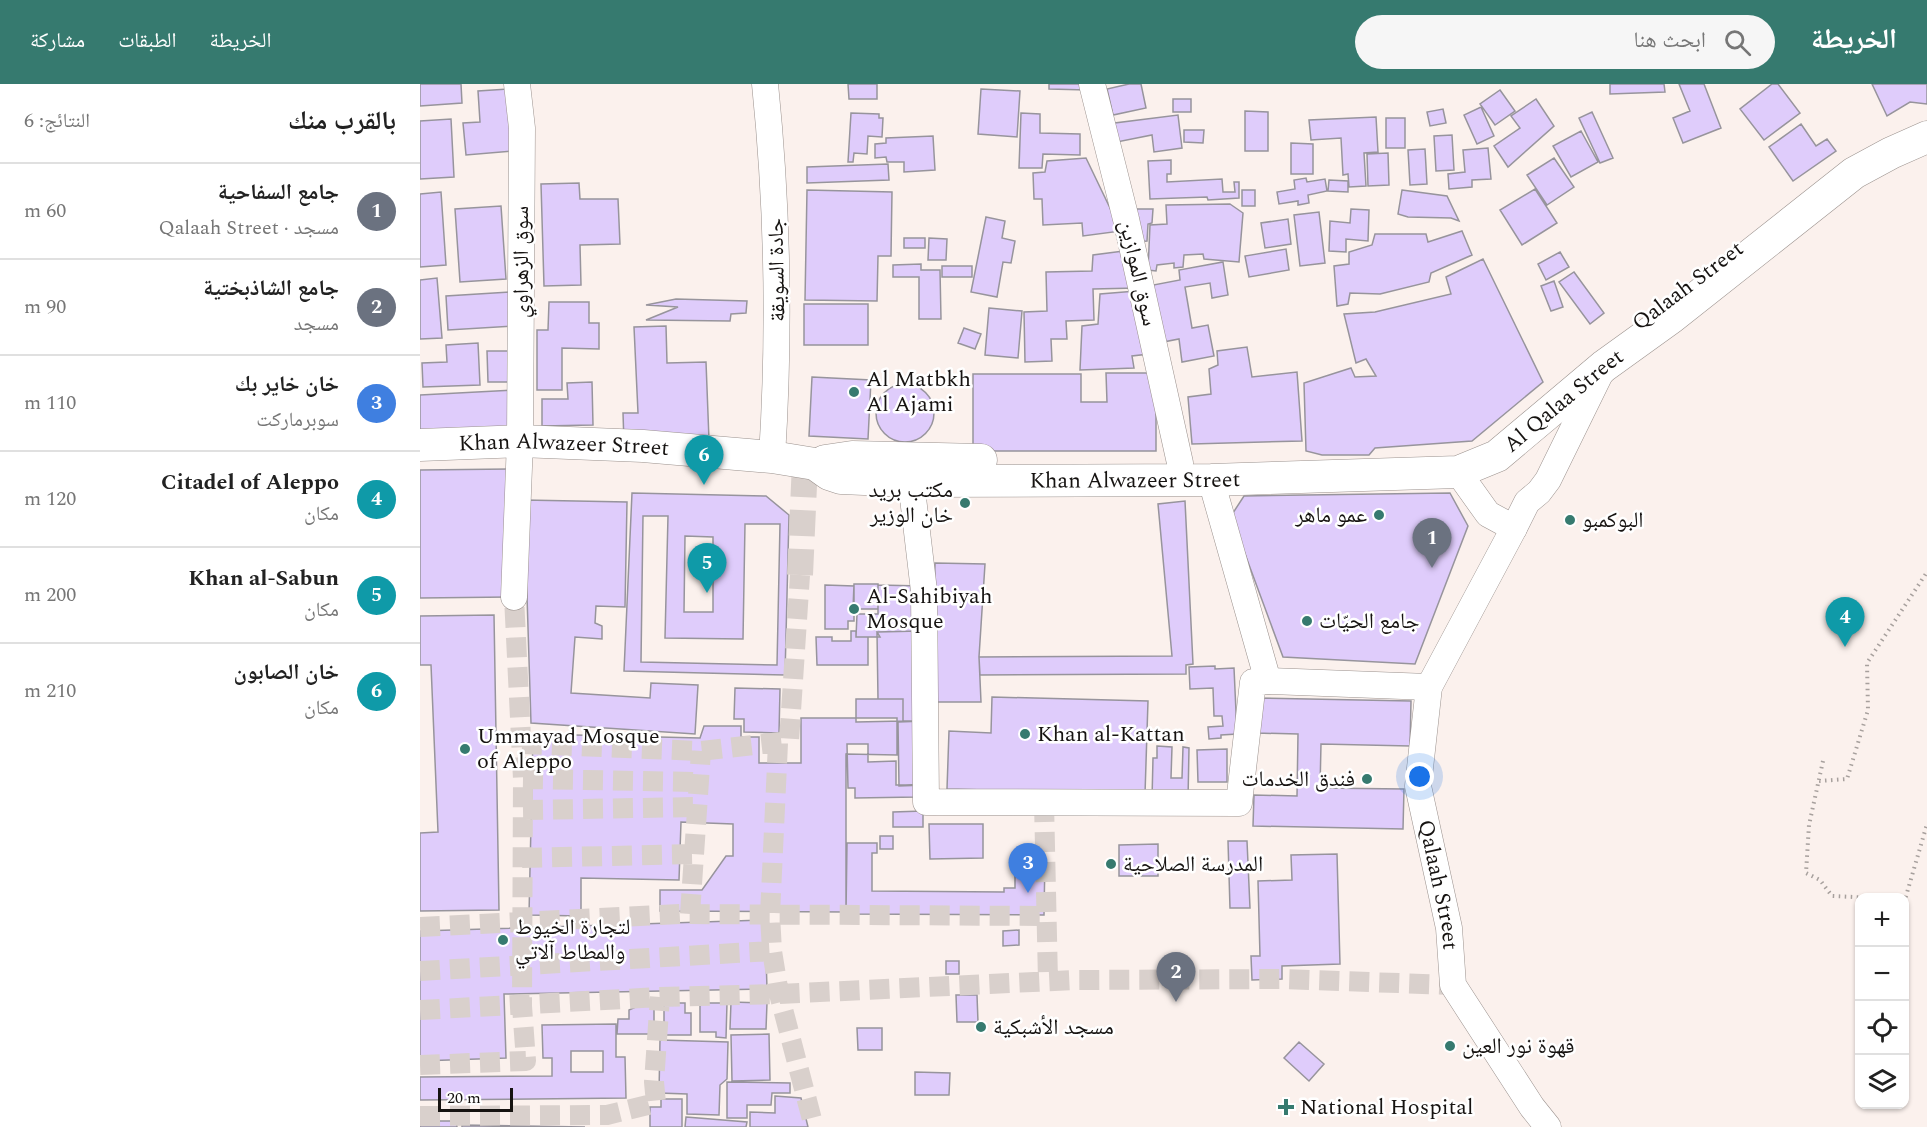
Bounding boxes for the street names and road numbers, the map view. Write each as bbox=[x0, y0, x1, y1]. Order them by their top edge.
street label: سوق الزهراوي bbox=[505, 206, 538, 318]
street label: سوق الموازين bbox=[1110, 217, 1166, 329]
street label: جادة السويقة bbox=[760, 218, 794, 322]
street label: Qalaah Street bbox=[1625, 233, 1751, 339]
street label: Al Qalaa Street bbox=[1496, 340, 1631, 461]
street label: Khan Alwazeer Street bbox=[458, 424, 671, 465]
street label: Khan Alwazeer Street bbox=[1029, 463, 1241, 497]
street label: Qalaah Street bbox=[1409, 817, 1467, 951]

